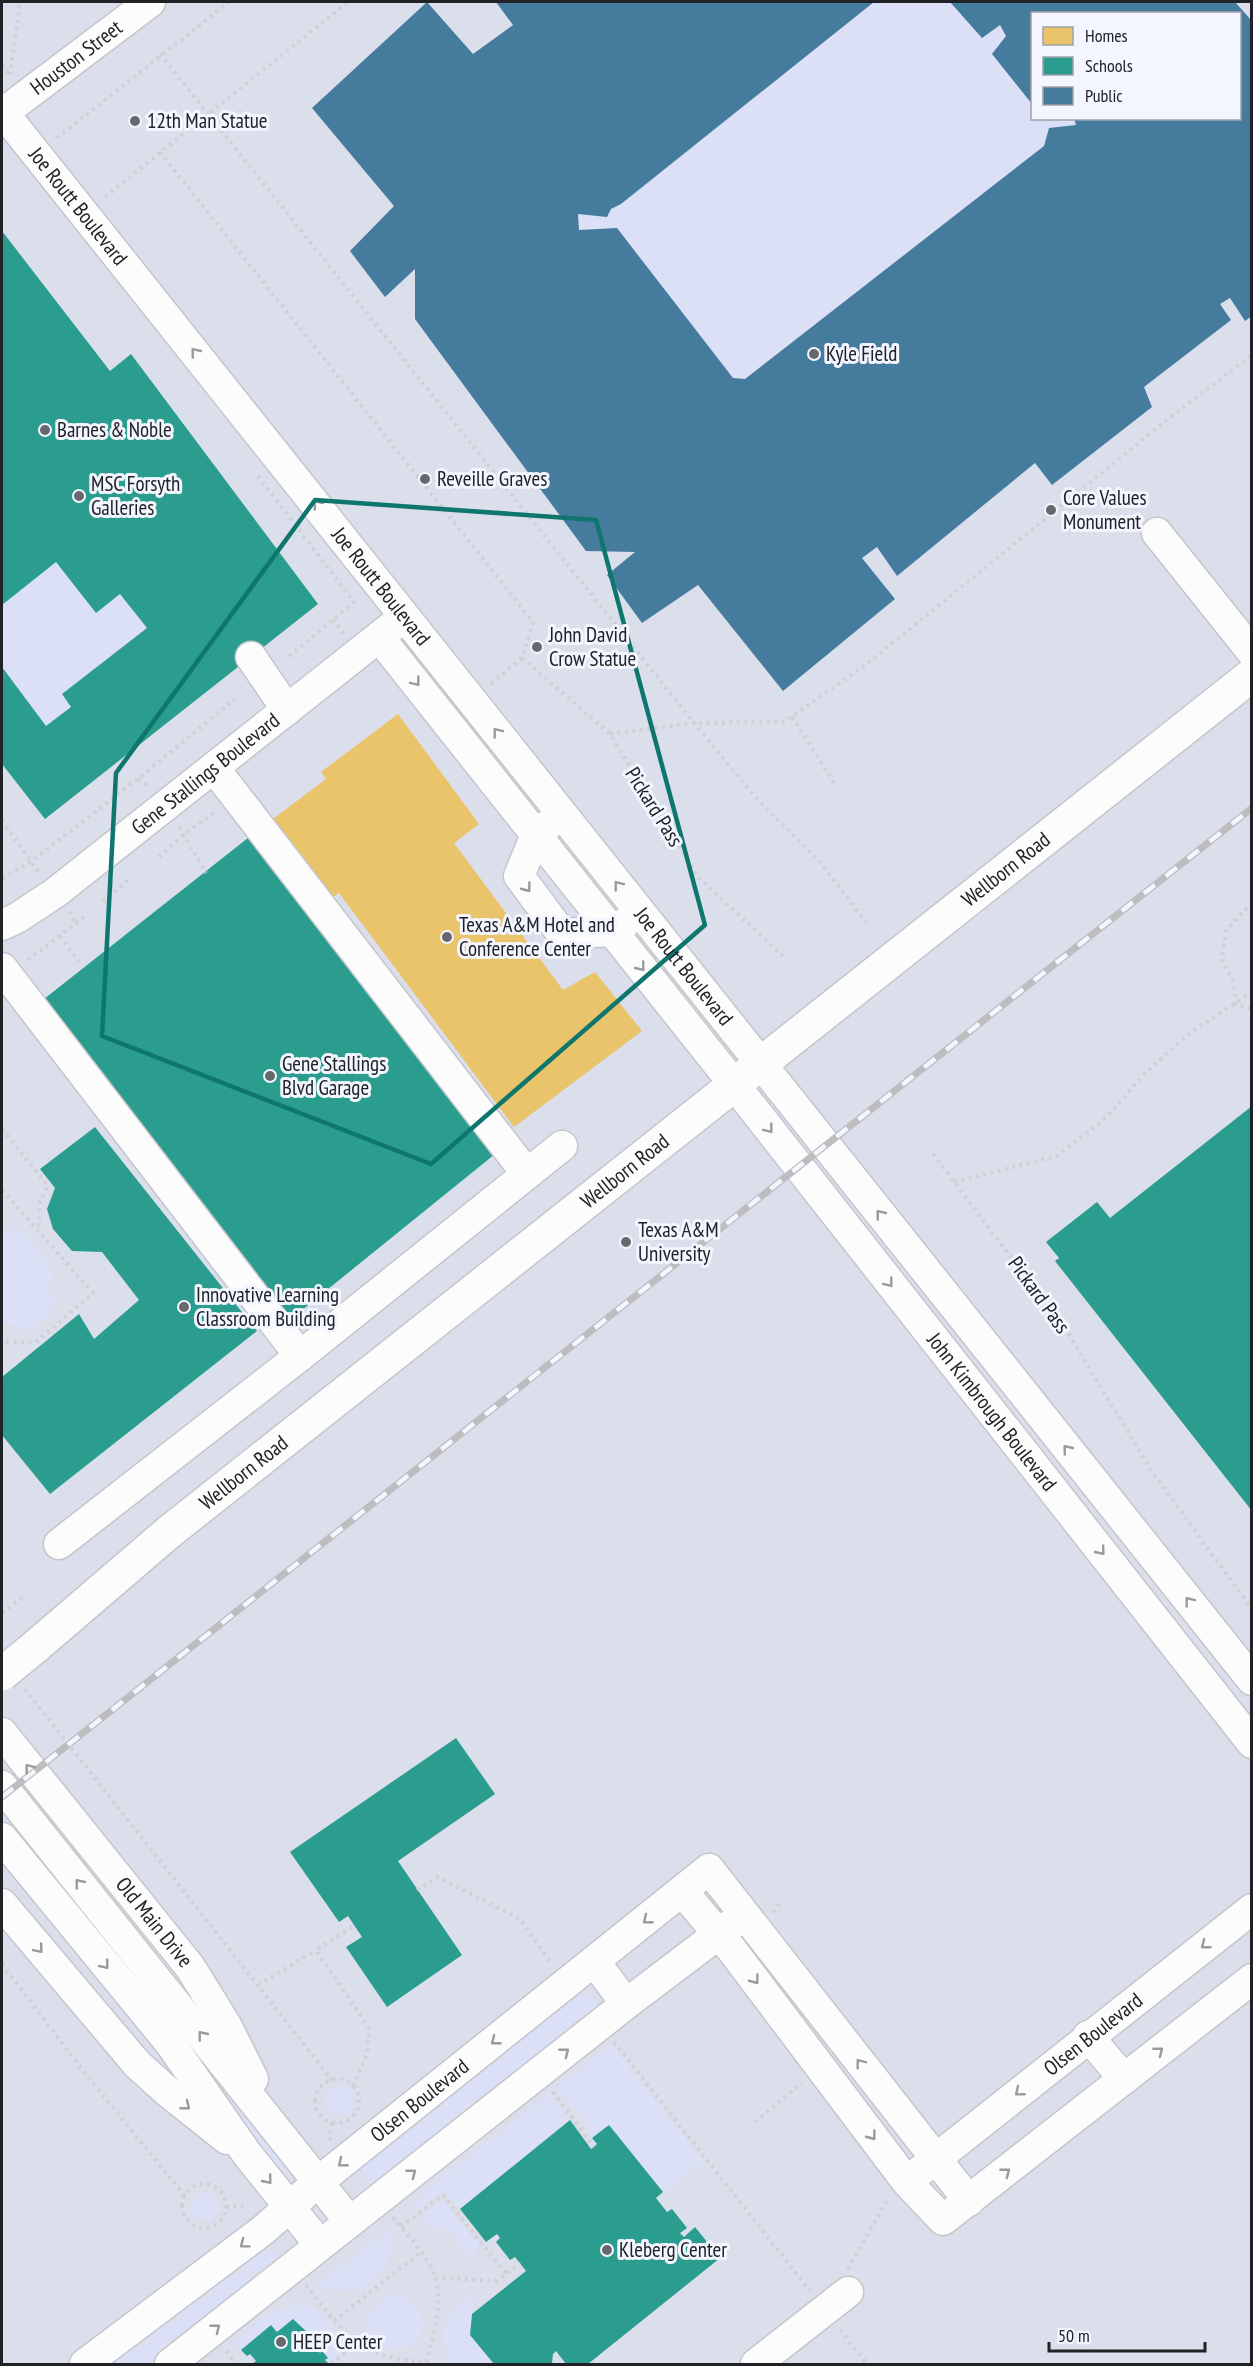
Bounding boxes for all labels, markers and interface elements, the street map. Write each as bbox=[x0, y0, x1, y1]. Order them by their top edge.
legend bbox=[1031, 12, 1241, 120]
street label: Houston Street bbox=[25, 14, 128, 101]
text: Homes bbox=[1085, 24, 1128, 47]
text: Schools bbox=[1085, 54, 1133, 77]
text: Public bbox=[1085, 84, 1123, 107]
place label: 12th Man Statue bbox=[147, 107, 268, 134]
marker: 12th Man Statue bbox=[128, 114, 142, 128]
street label: Joe Routt Boulevard bbox=[23, 141, 134, 271]
place label: Kyle Field bbox=[826, 340, 897, 367]
marker: Kyle Field bbox=[807, 347, 821, 361]
one-way arrow bbox=[191, 348, 202, 359]
place label: Barnes & Noble bbox=[57, 416, 172, 443]
marker: Barnes & Noble bbox=[38, 423, 52, 437]
place label: Reveille Graves bbox=[437, 465, 547, 492]
place label: MSC Forsyth Galleries bbox=[91, 470, 180, 521]
marker: Reveille Graves bbox=[418, 472, 432, 486]
place label: Core Values Monument bbox=[1063, 484, 1147, 535]
marker: MSC Forsyth Galleries bbox=[72, 489, 86, 503]
one-way arrow bbox=[313, 500, 324, 511]
marker: Core Values Monument bbox=[1044, 503, 1058, 517]
street label: Joe Routt Boulevard bbox=[325, 521, 437, 651]
place label: John David Crow Statue bbox=[548, 621, 636, 672]
marker: John David Crow Statue bbox=[530, 640, 544, 654]
one-way arrow bbox=[408, 676, 419, 687]
street label: Gene Stallings Boulevard bbox=[126, 707, 285, 840]
one-way arrow bbox=[494, 728, 505, 739]
street label: Pickard Pass bbox=[619, 762, 689, 852]
street label: Wellborn Road bbox=[956, 826, 1055, 913]
one-way arrow bbox=[520, 881, 531, 892]
one-way arrow bbox=[615, 881, 626, 892]
street label: Joe Routt Boulevard bbox=[628, 901, 739, 1031]
place label: Texas A&M Hotel and Conference Center bbox=[459, 911, 615, 962]
marker: Texas A&M Hotel and Conference Center bbox=[440, 930, 454, 944]
one-way arrow bbox=[634, 960, 645, 971]
place label: Gene Stallings Blvd Garage bbox=[282, 1050, 386, 1101]
marker: Gene Stallings Blvd Garage bbox=[263, 1069, 277, 1083]
one-way arrow bbox=[762, 1122, 773, 1133]
street label: Wellborn Road bbox=[575, 1128, 674, 1214]
one-way arrow bbox=[877, 1210, 888, 1221]
place label: Texas A&M University bbox=[638, 1216, 719, 1267]
marker: Texas A&M University bbox=[619, 1235, 633, 1249]
street label: Pickard Pass bbox=[1002, 1251, 1076, 1339]
one-way arrow bbox=[882, 1276, 893, 1287]
place label: Innovative Learning Classroom Building bbox=[196, 1281, 339, 1332]
marker: Innovative Learning Classroom Building bbox=[177, 1300, 191, 1314]
street label: John Kimbrough Boulevard bbox=[921, 1326, 1063, 1496]
street label: Wellborn Road bbox=[194, 1429, 293, 1516]
one-way arrow bbox=[1064, 1444, 1075, 1455]
one-way arrow bbox=[1093, 1545, 1104, 1556]
one-way arrow bbox=[1185, 1597, 1196, 1608]
one-way arrow bbox=[26, 1764, 37, 1775]
street label: Old Main Drive bbox=[110, 1871, 199, 1973]
one-way arrow bbox=[76, 1879, 87, 1890]
one-way arrow bbox=[643, 1912, 654, 1923]
one-way arrow bbox=[1201, 1937, 1212, 1948]
one-way arrow bbox=[32, 1942, 43, 1953]
one-way arrow bbox=[97, 1958, 108, 1969]
one-way arrow bbox=[747, 1974, 758, 1985]
street label: Olsen Boulevard bbox=[1038, 1987, 1148, 2081]
one-way arrow bbox=[198, 2031, 209, 2042]
one-way arrow bbox=[491, 2034, 502, 2045]
one-way arrow bbox=[558, 2048, 569, 2059]
one-way arrow bbox=[1153, 2048, 1164, 2059]
street label: Olsen Boulevard bbox=[365, 2053, 474, 2148]
one-way arrow bbox=[857, 2059, 868, 2070]
one-way arrow bbox=[1015, 2084, 1026, 2095]
one-way arrow bbox=[179, 2099, 190, 2110]
one-way arrow bbox=[865, 2129, 876, 2140]
one-way arrow bbox=[338, 2155, 349, 2166]
one-way arrow bbox=[999, 2168, 1010, 2179]
one-way arrow bbox=[405, 2169, 416, 2180]
one-way arrow bbox=[261, 2173, 272, 2184]
place label: Kleberg Center bbox=[619, 2236, 727, 2263]
one-way arrow bbox=[240, 2237, 251, 2248]
marker: Kleberg Center bbox=[600, 2243, 614, 2257]
scale bar bbox=[1049, 2315, 1205, 2353]
text: 50 m bbox=[1058, 2324, 1090, 2347]
one-way arrow bbox=[209, 2325, 220, 2336]
place label: HEEP Center bbox=[293, 2328, 383, 2355]
marker: HEEP Center bbox=[274, 2335, 288, 2349]

